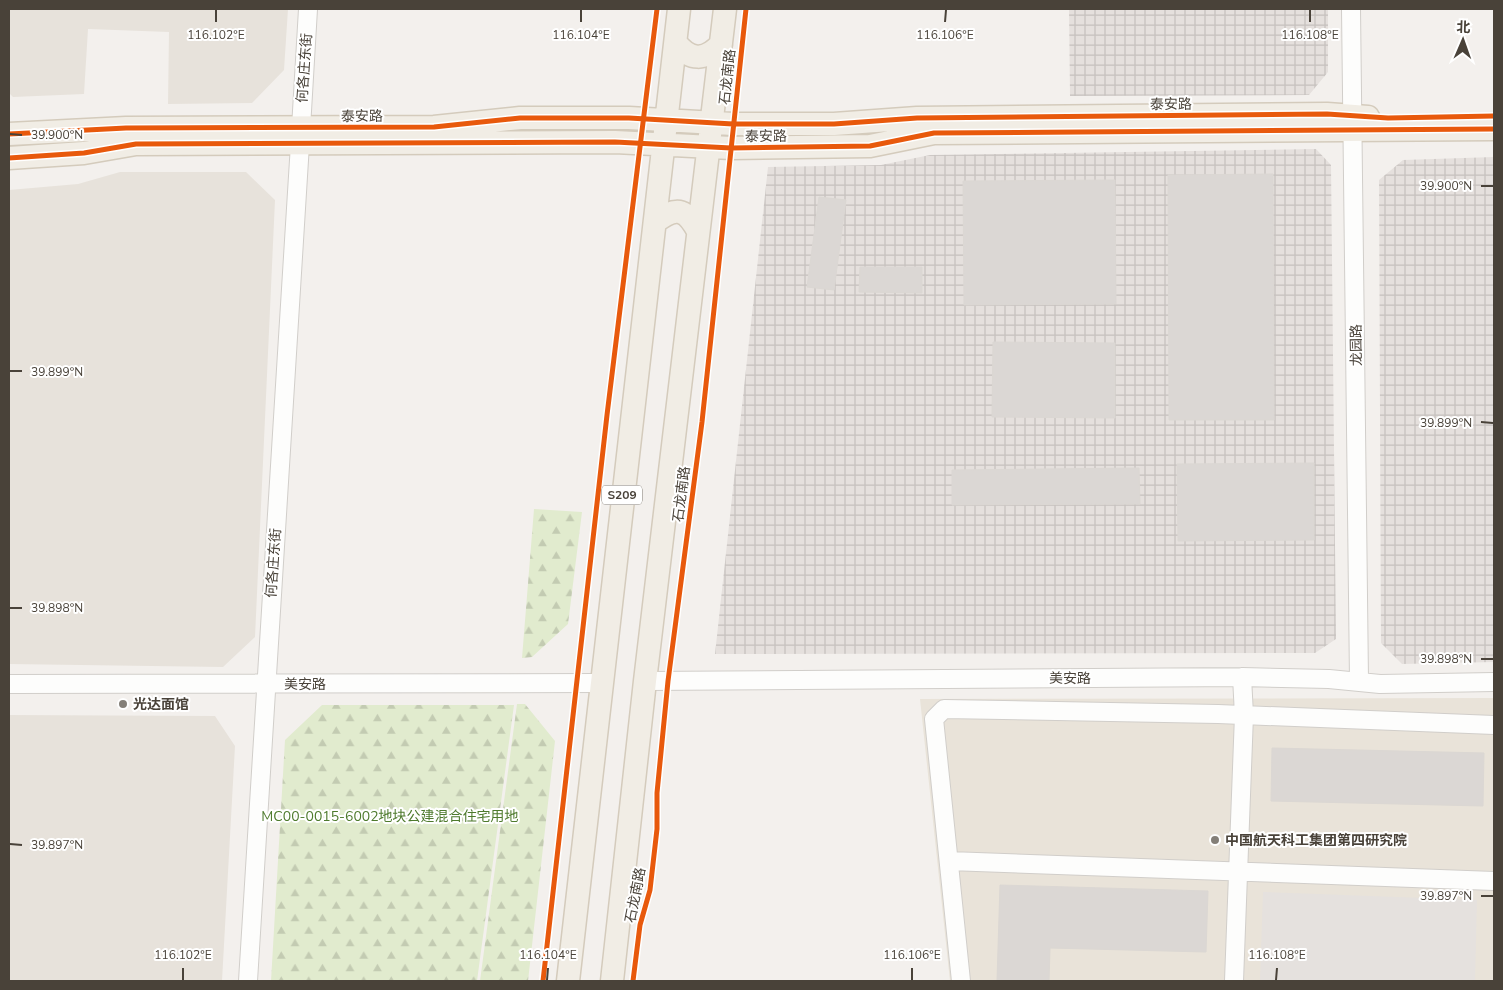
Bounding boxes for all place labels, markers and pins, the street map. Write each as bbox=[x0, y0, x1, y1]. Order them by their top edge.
place label: 光达面馆 bbox=[133, 695, 189, 714]
marker: 光达面馆 bbox=[117, 698, 129, 710]
place label: 中国航天科工集团第四研究院 bbox=[1225, 831, 1407, 850]
marker: 中国航天科工集团第四研究院 bbox=[1209, 834, 1221, 846]

